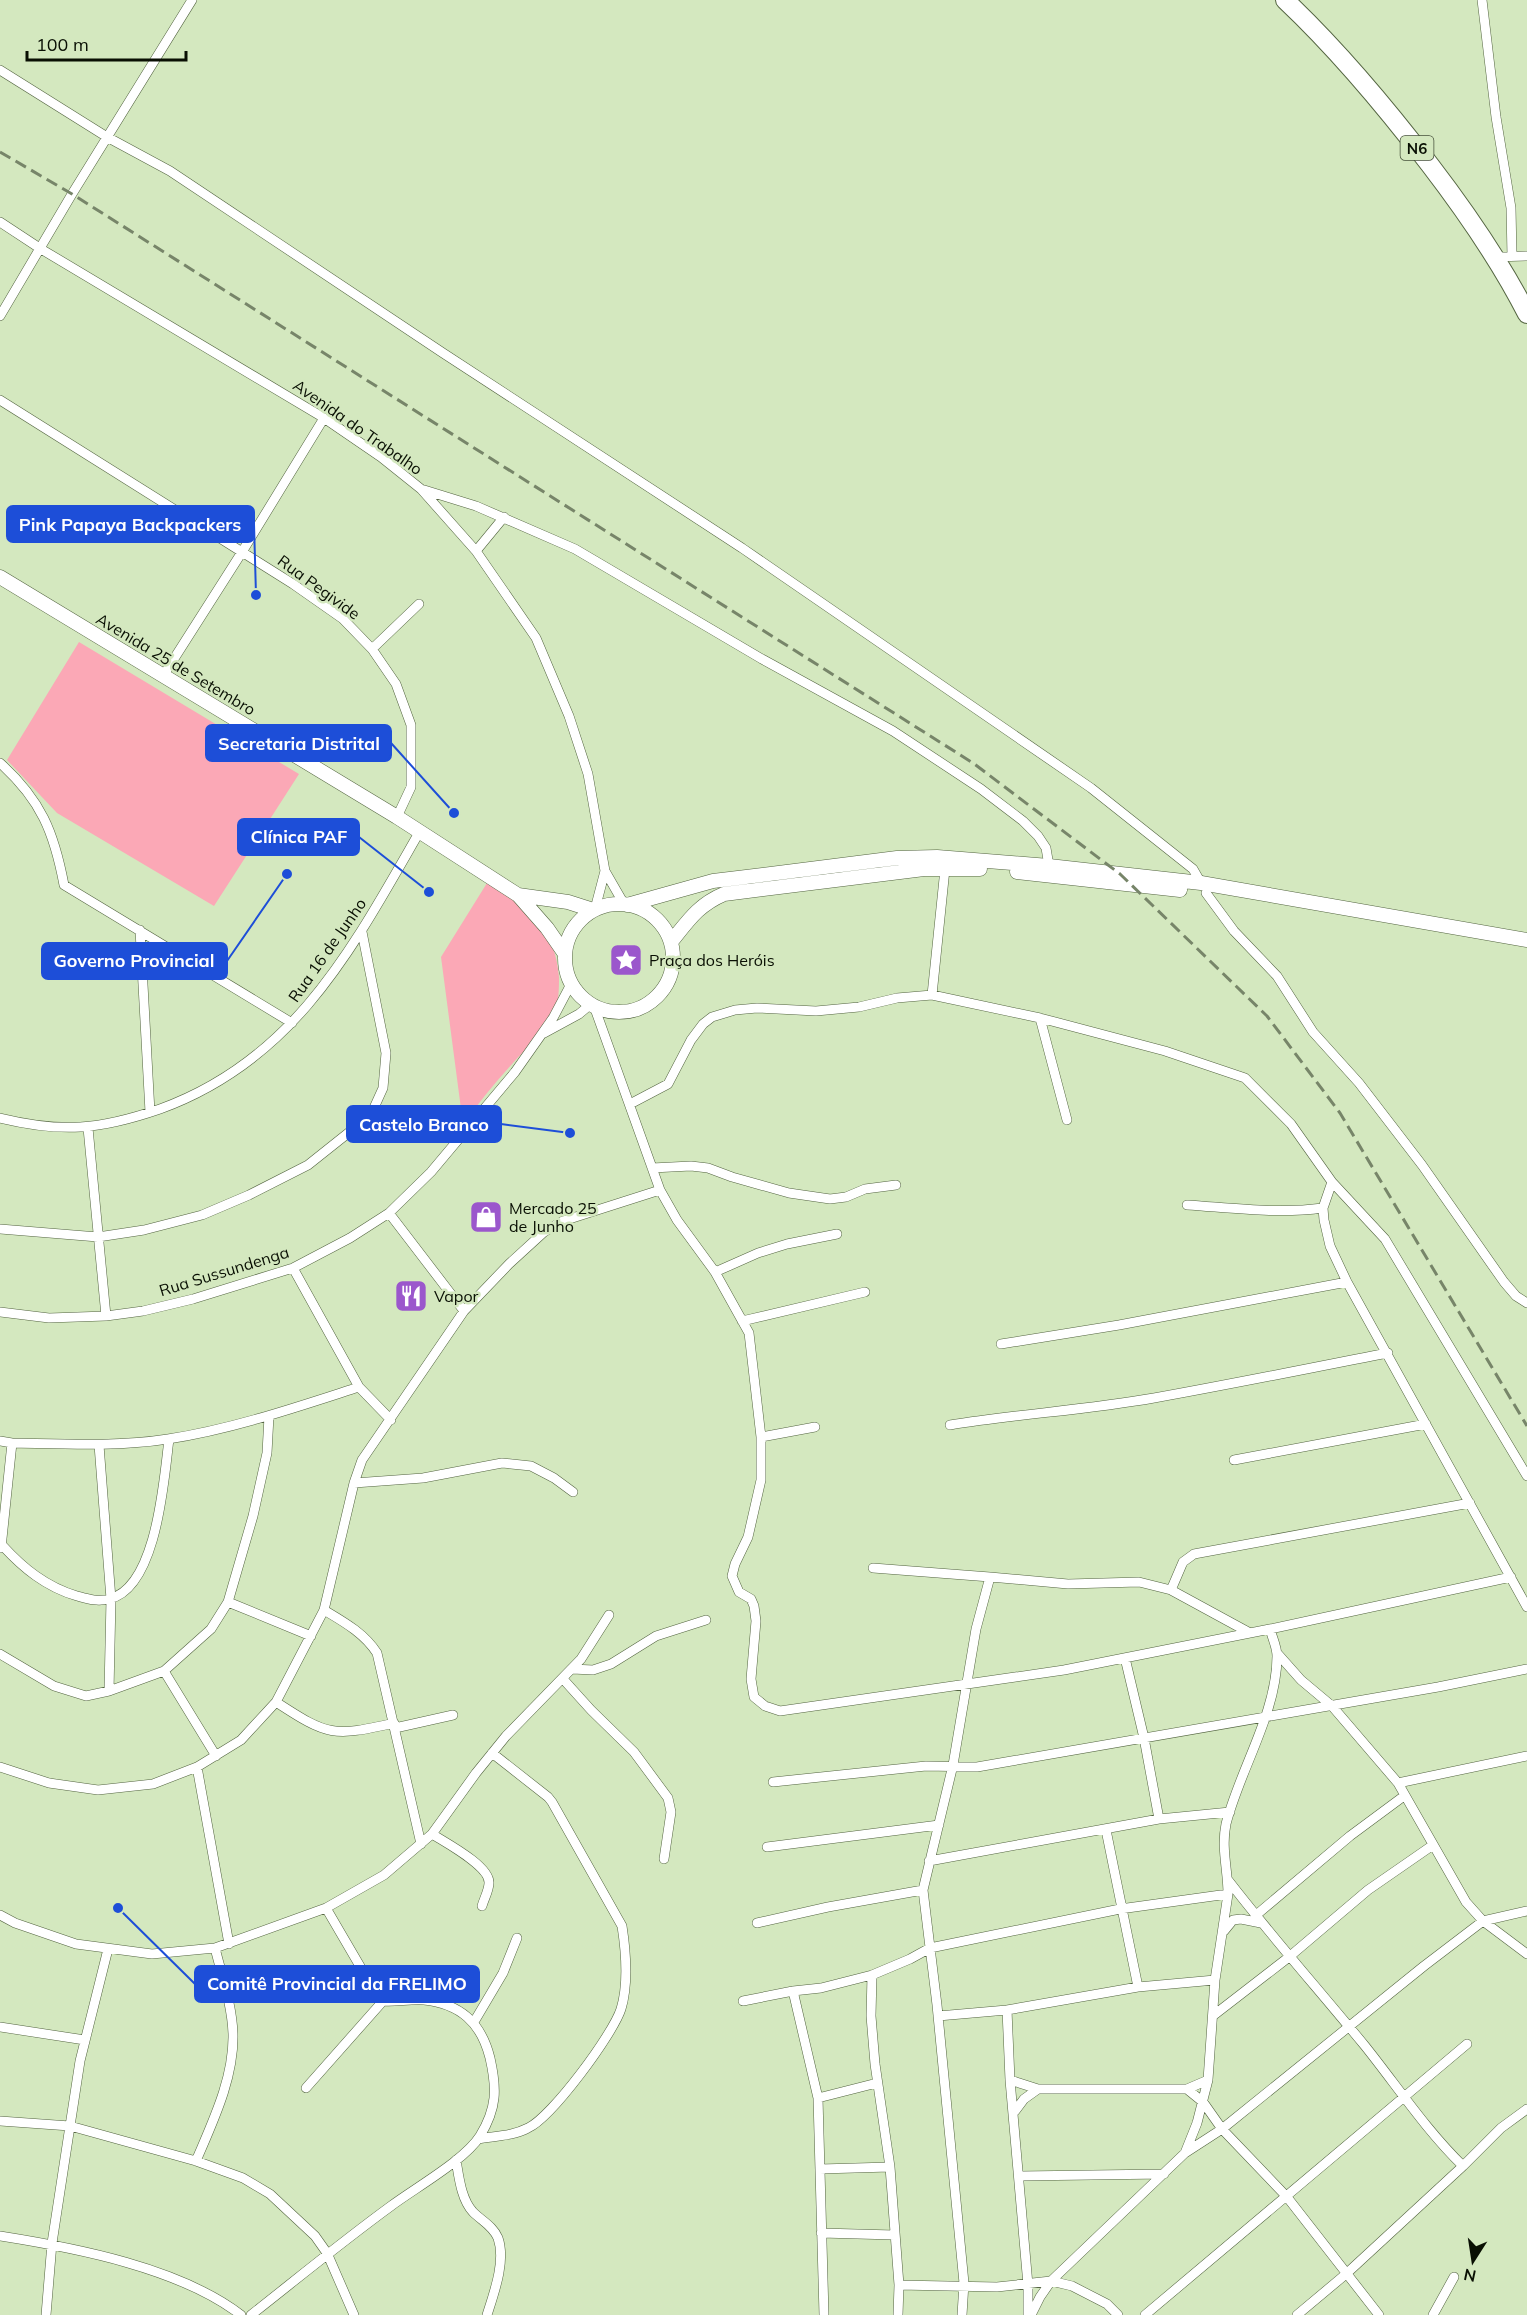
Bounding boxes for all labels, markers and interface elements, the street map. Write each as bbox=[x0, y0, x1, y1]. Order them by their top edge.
scale bar bbox=[27, 24, 186, 62]
text: 100 m bbox=[36, 33, 89, 56]
road number: N6 bbox=[1400, 136, 1434, 160]
street label: Avenida do Trabalho bbox=[290, 375, 426, 479]
callout: Pink Papaya Backpackers bbox=[7, 506, 254, 542]
text: Pink Papaya Backpackers bbox=[19, 513, 241, 536]
street label: Rua Pegivide bbox=[274, 550, 364, 624]
street label: Avenida 25 de Setembro bbox=[93, 609, 259, 719]
callout: Secretaria Distrital bbox=[206, 725, 391, 761]
text: Secretaria Distrital bbox=[218, 732, 380, 755]
callout: Clínica PAF bbox=[238, 819, 359, 855]
text: Clínica PAF bbox=[251, 825, 347, 848]
street label: Rua 16 de Junho bbox=[284, 894, 370, 1006]
place icon: Praça dos Heróis bbox=[608, 942, 644, 978]
callout: Governo Provincial bbox=[42, 943, 227, 979]
text: Governo Provincial bbox=[54, 949, 214, 972]
place label: Praça dos Heróis bbox=[649, 950, 775, 970]
callout: Castelo Branco bbox=[347, 1106, 501, 1142]
text: Castelo Branco bbox=[359, 1113, 489, 1136]
place label: Mercado 25 de Junho bbox=[509, 1198, 597, 1236]
shop icon: Mercado 25 de Junho bbox=[468, 1199, 504, 1235]
street label: Rua Sussundenga bbox=[157, 1242, 291, 1300]
restaurant icon: Vapor bbox=[393, 1278, 429, 1314]
place label: Vapor bbox=[434, 1286, 479, 1306]
callout: Comitê Provincial da FRELIMO bbox=[195, 1966, 479, 2002]
text: Comitê Provincial da FRELIMO bbox=[207, 1972, 467, 1995]
north arrow bbox=[1443, 2231, 1503, 2291]
text: N bbox=[1462, 2265, 1478, 2287]

